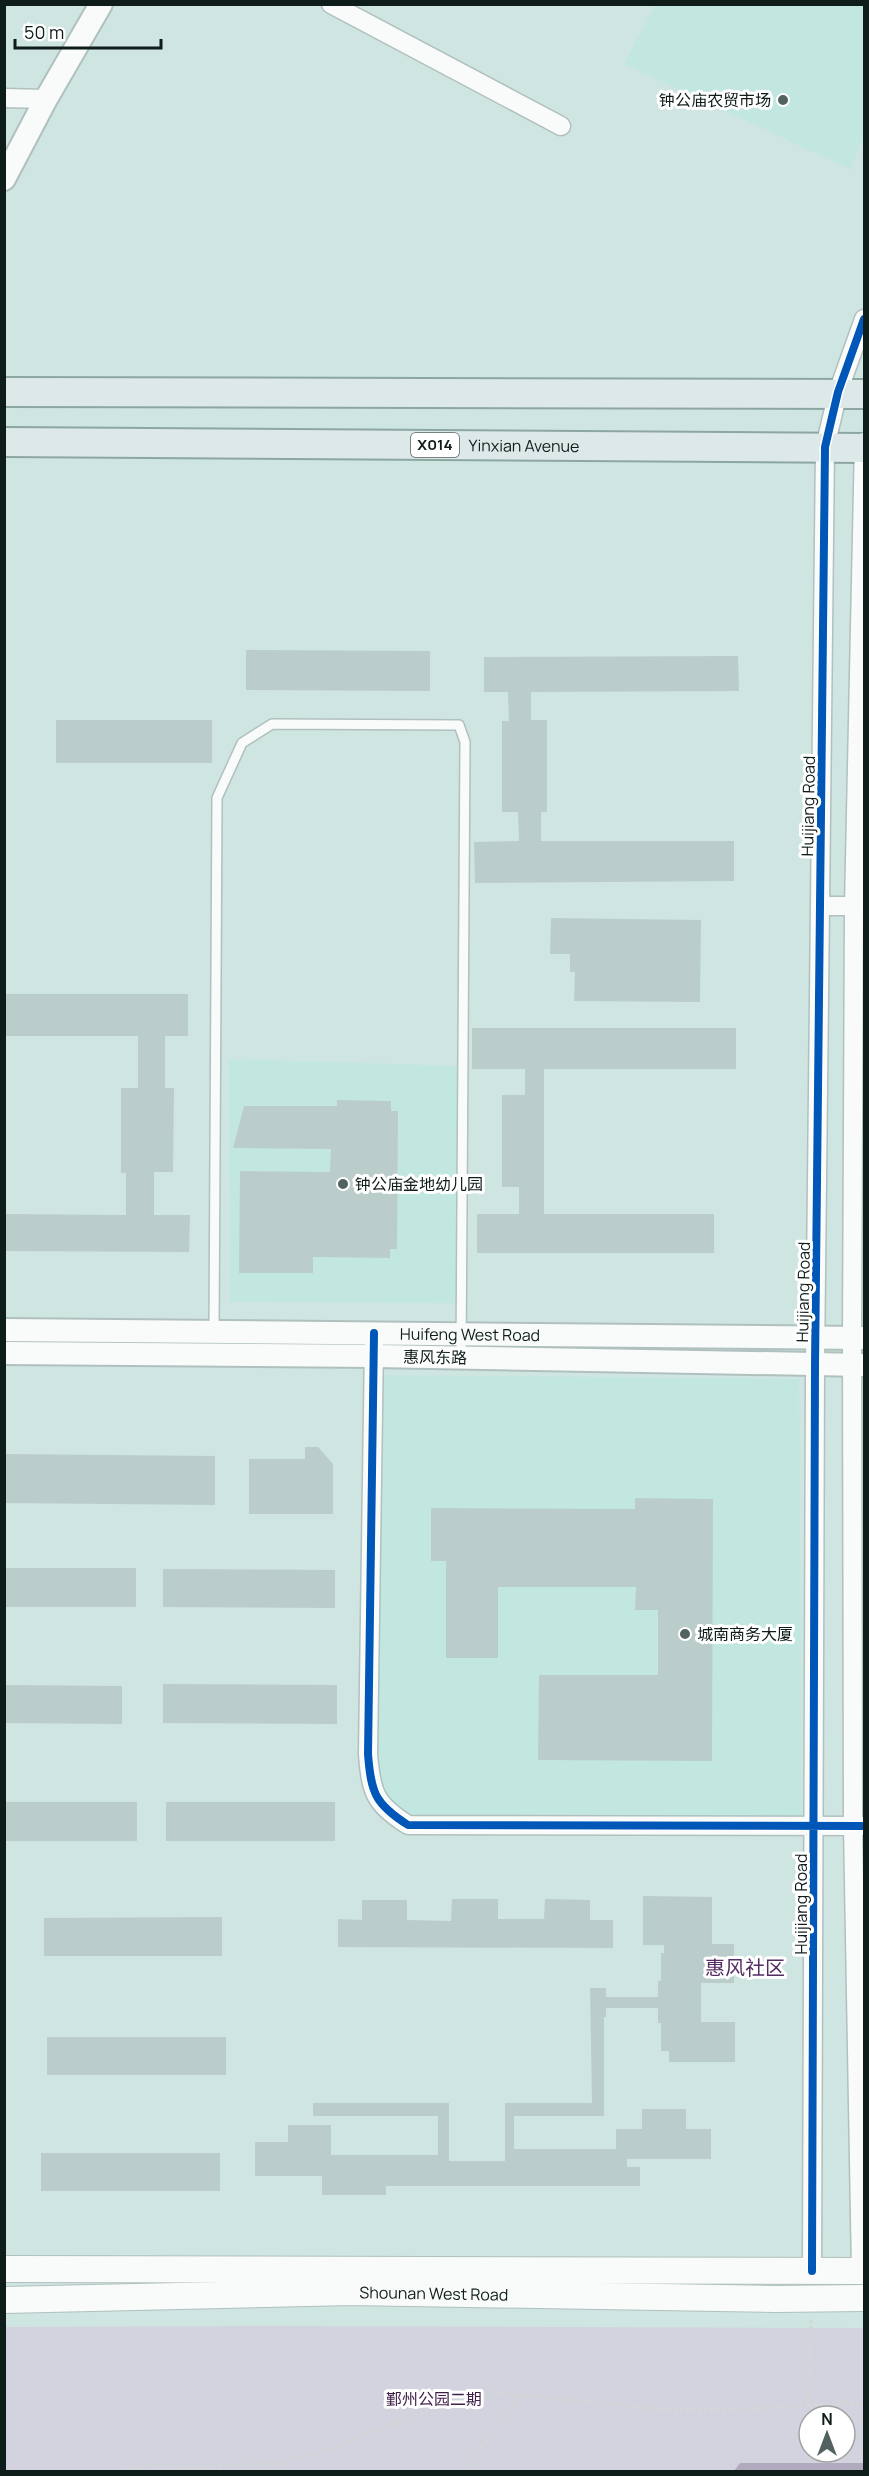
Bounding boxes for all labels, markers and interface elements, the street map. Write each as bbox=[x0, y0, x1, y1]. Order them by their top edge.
scale bar bbox=[15, 12, 160, 50]
text: 50 m bbox=[24, 20, 64, 44]
place label: 钟公庙农贸市场 bbox=[659, 89, 771, 111]
marker: 钟公庙农贸市场 bbox=[776, 93, 790, 107]
road number: X014 bbox=[411, 433, 459, 457]
street label: Yinxian Avenue bbox=[469, 434, 579, 457]
street label: Huijiang Road bbox=[796, 755, 820, 857]
place label: 钟公庙金地幼儿园 bbox=[355, 1173, 483, 1195]
marker: 钟公庙金地幼儿园 bbox=[336, 1177, 350, 1191]
street label: Huijiang Road bbox=[791, 1241, 815, 1343]
street label: Huifeng West Road bbox=[400, 1323, 540, 1346]
street label: 惠风东路 bbox=[403, 1345, 467, 1369]
place label: 城南商务大厦 bbox=[697, 1623, 793, 1645]
marker: 城南商务大厦 bbox=[678, 1627, 692, 1641]
street label: Huijiang Road bbox=[790, 1854, 812, 1954]
district label: 惠风社区 bbox=[705, 1954, 785, 1981]
street label: Shounan West Road bbox=[359, 2281, 508, 2306]
park label: 鄞州公园二期 bbox=[386, 2388, 482, 2410]
north arrow bbox=[797, 2404, 857, 2464]
text: N bbox=[821, 2408, 833, 2430]

